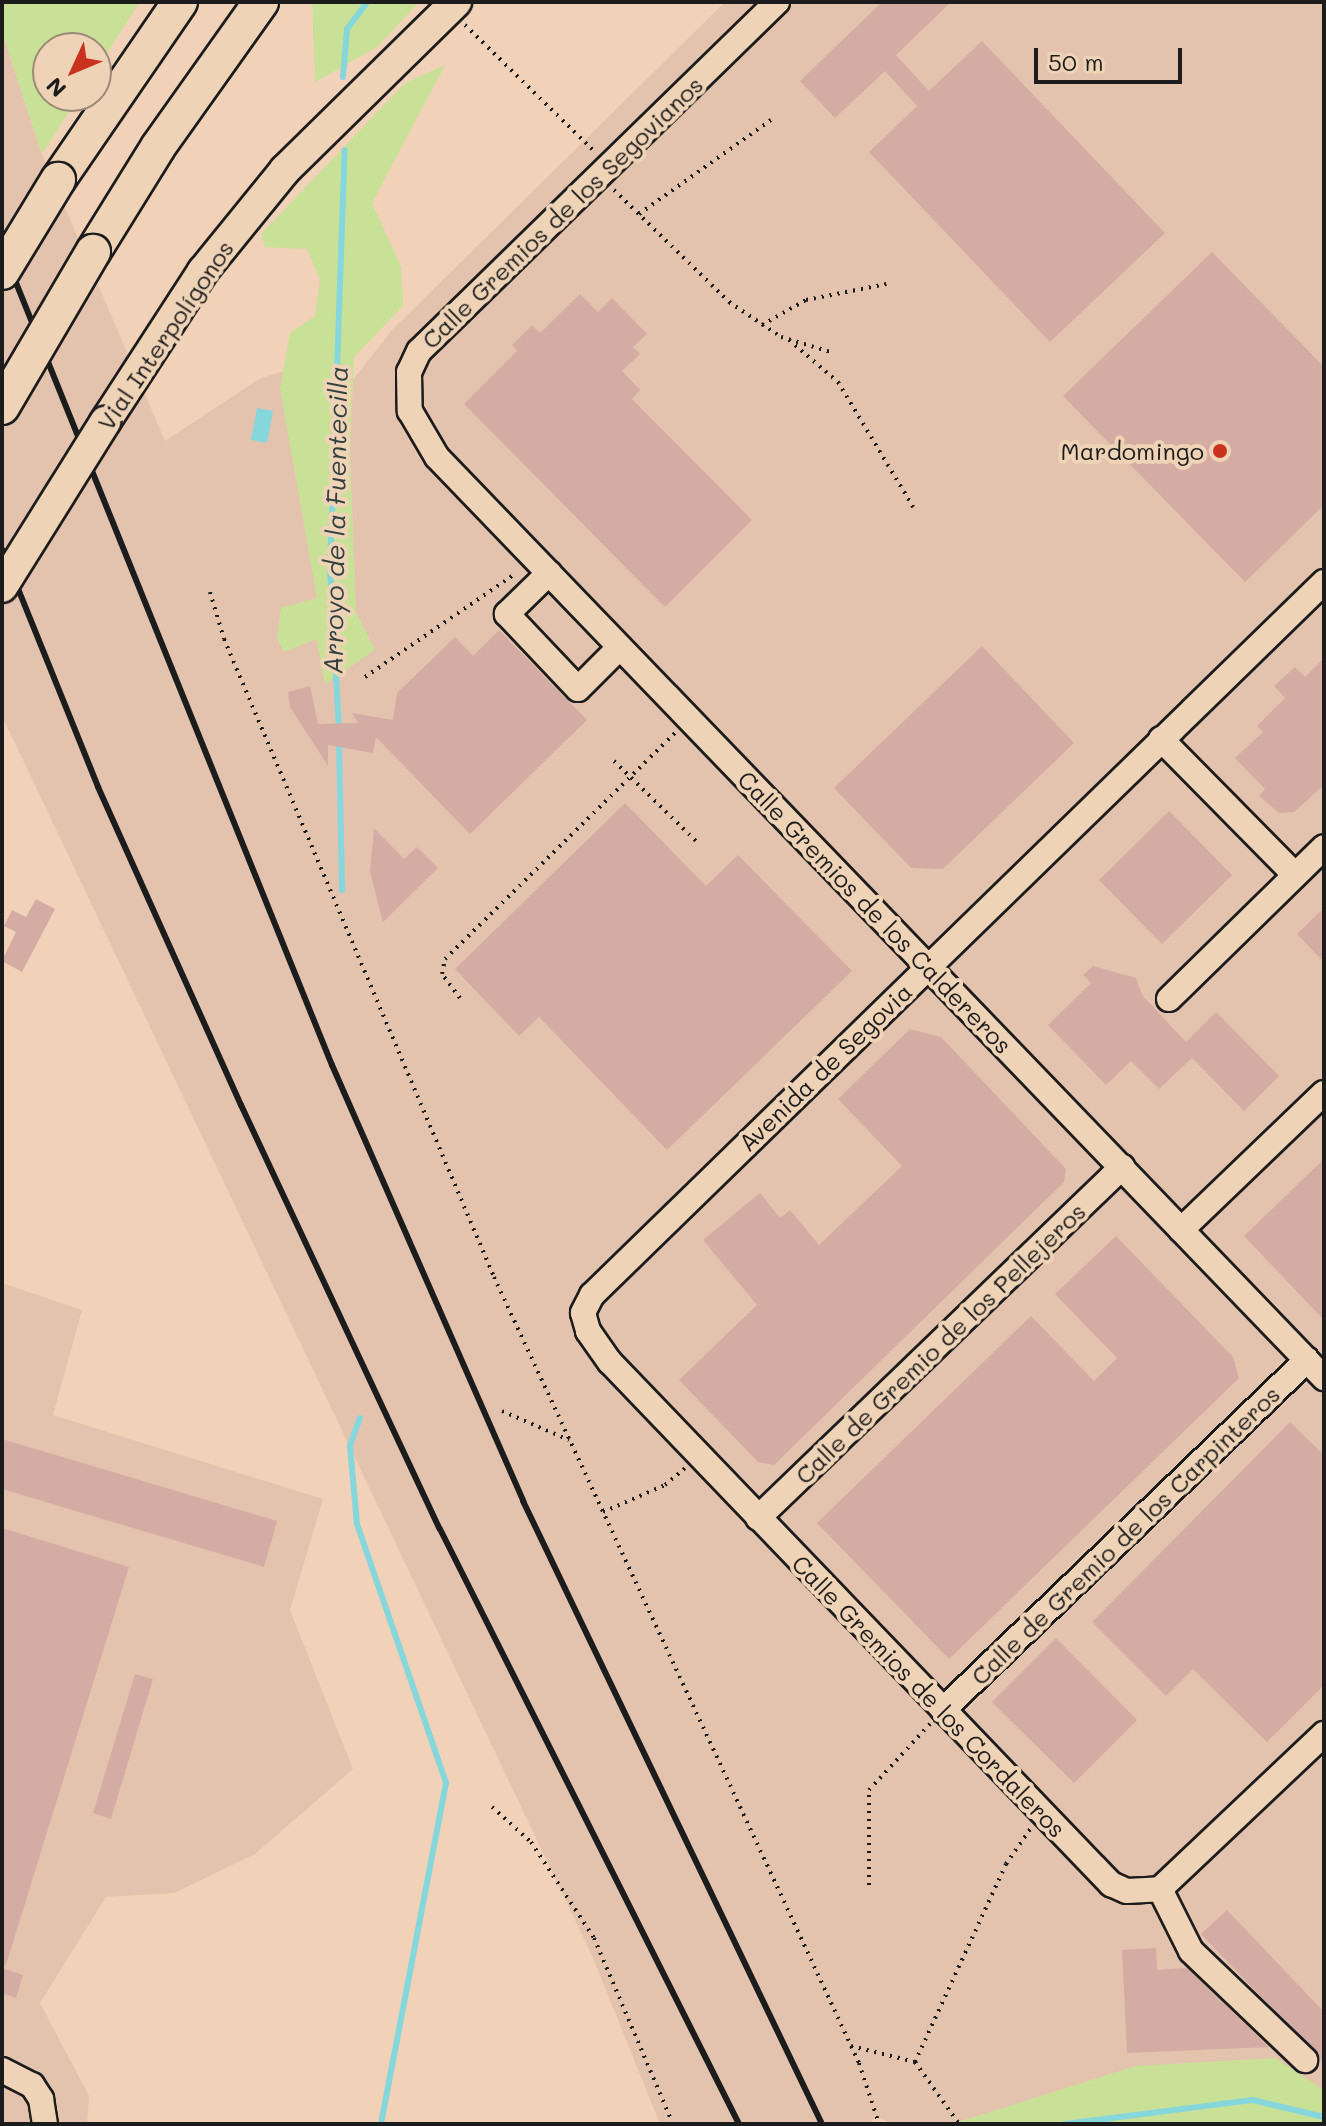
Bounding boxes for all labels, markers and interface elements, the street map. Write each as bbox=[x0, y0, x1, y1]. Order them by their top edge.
north arrow bbox=[32, 32, 112, 112]
scale bar bbox=[1038, 32, 1186, 82]
text: 50 m bbox=[1048, 46, 1104, 77]
street label: Calle Gremios de los Segovianos bbox=[416, 70, 708, 354]
text: N bbox=[40, 72, 72, 104]
street label: Vial Interpolígonos bbox=[91, 235, 239, 435]
water label: Arroyo de la Fuentecilla bbox=[318, 366, 354, 674]
place label: Mardomingo bbox=[1061, 437, 1204, 465]
marker: Mardomingo bbox=[1211, 442, 1229, 460]
street label: Calle Gremios de los Caldereros bbox=[732, 765, 1018, 1059]
street label: Avenida de Segovia bbox=[732, 977, 918, 1157]
street label: Calle de Gremio de los Pellejeros bbox=[789, 1196, 1091, 1490]
street label: Calle de Gremio de los Carpinteros bbox=[965, 1380, 1285, 1690]
street label: Calle Gremios de los Cordaleros bbox=[786, 1549, 1072, 1843]

